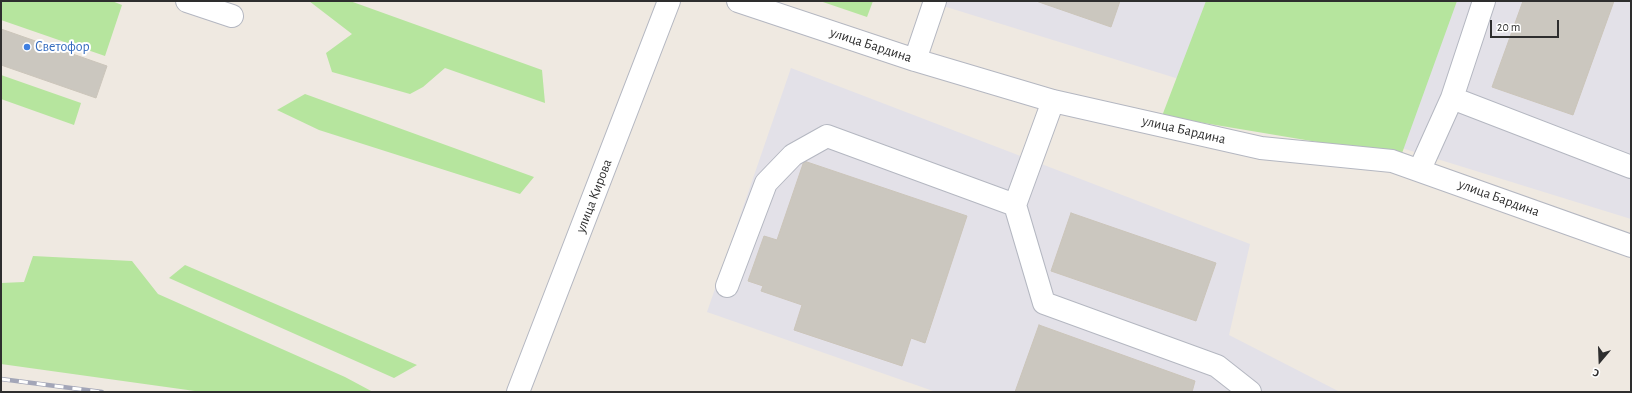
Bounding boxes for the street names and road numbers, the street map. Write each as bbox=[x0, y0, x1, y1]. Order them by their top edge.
street label: улица Бардина bbox=[828, 24, 914, 66]
street label: улица Бардина bbox=[1141, 112, 1227, 148]
street label: улица Кирова bbox=[572, 157, 616, 235]
street label: улица Бардина bbox=[1456, 176, 1542, 220]

